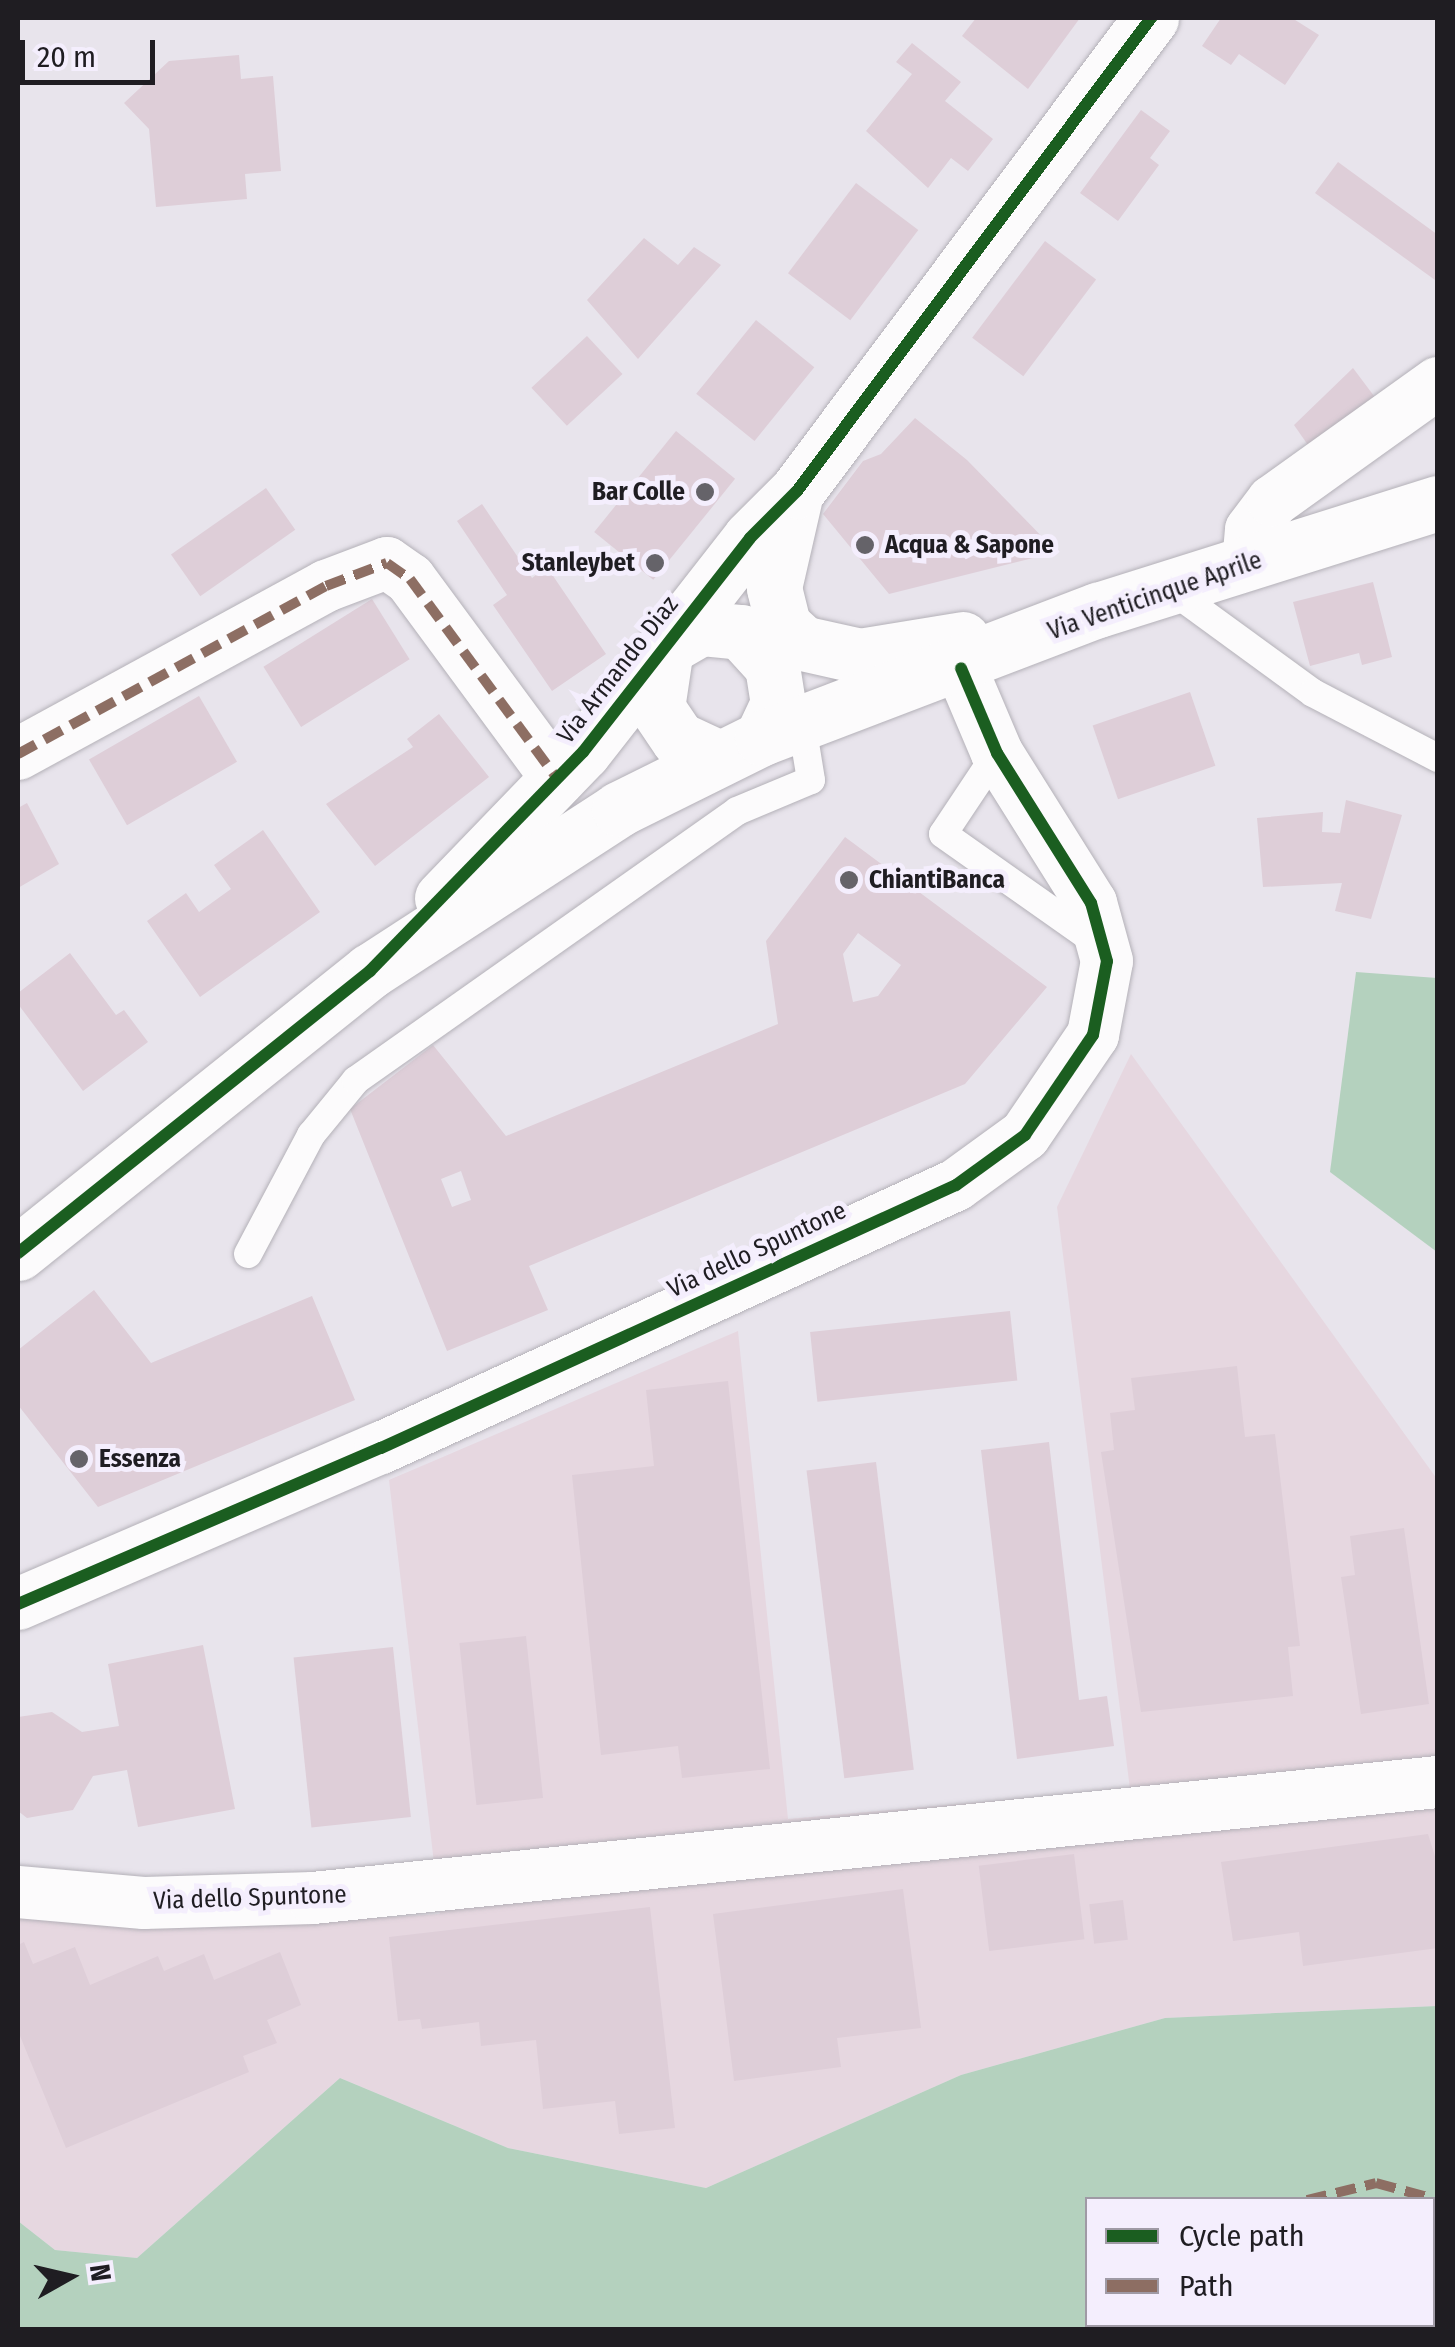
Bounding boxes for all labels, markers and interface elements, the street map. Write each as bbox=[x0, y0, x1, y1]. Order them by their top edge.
scale bar bbox=[25, 20, 160, 82]
text: 20 m bbox=[37, 39, 96, 75]
place label: Bar Colle bbox=[592, 477, 685, 507]
marker: Bar Colle bbox=[694, 481, 716, 503]
place label: Acqua & Sapone bbox=[885, 530, 1054, 560]
marker: Acqua & Sapone bbox=[854, 534, 876, 556]
street label: Via Venticinque Aprile bbox=[1044, 545, 1266, 647]
place label: Stanleybet bbox=[522, 548, 635, 578]
marker: Stanleybet bbox=[644, 552, 666, 574]
street label: Via Armando Diaz bbox=[551, 590, 685, 750]
place label: ChiantiBanca bbox=[869, 865, 1005, 895]
marker: ChiantiBanca bbox=[838, 869, 860, 891]
street label: Via dello Spuntone bbox=[663, 1196, 851, 1304]
place label: Essenza bbox=[99, 1444, 181, 1474]
marker: Essenza bbox=[68, 1448, 90, 1470]
street label: Via dello Spuntone bbox=[153, 1880, 347, 1916]
legend bbox=[1085, 2197, 1435, 2327]
text: Cycle path bbox=[1179, 2218, 1305, 2254]
north arrow bbox=[20, 2227, 120, 2327]
text: N bbox=[83, 2262, 118, 2283]
text: Path bbox=[1179, 2268, 1233, 2304]

